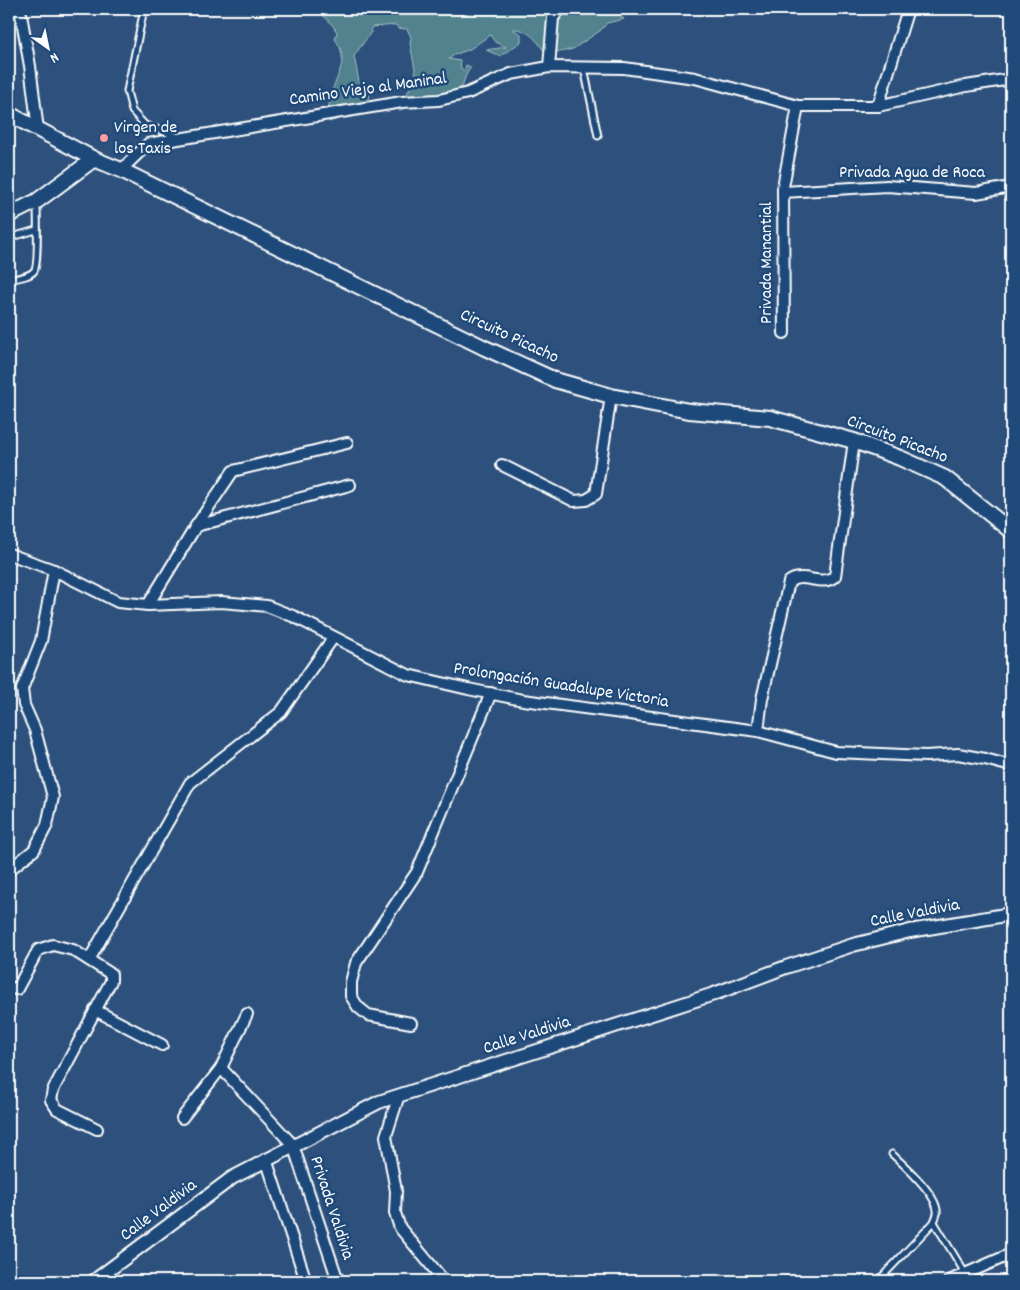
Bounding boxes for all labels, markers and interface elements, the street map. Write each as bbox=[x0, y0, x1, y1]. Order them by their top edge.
north arrow bbox=[22, 22, 72, 72]
text: N bbox=[46, 47, 62, 68]
street label: Camino Viejo al Maninal bbox=[288, 66, 449, 113]
place label: Virgen de los Taxis bbox=[114, 116, 177, 162]
marker: Virgen de los Taxis bbox=[98, 132, 110, 144]
street label: Privada Agua de Roca bbox=[839, 161, 986, 186]
street label: Privada Manantial bbox=[755, 201, 780, 324]
street label: Circuito Picacho bbox=[455, 303, 563, 371]
street label: Circuito Picacho bbox=[843, 409, 951, 471]
street label: Prolongación Guadalupe Victoria bbox=[452, 657, 671, 715]
street label: Calle Valdivia bbox=[868, 893, 962, 935]
street label: Calle Valdivia bbox=[480, 1010, 574, 1062]
street label: Privada Valdivia bbox=[303, 1153, 360, 1263]
street label: Calle Valdivia bbox=[115, 1174, 203, 1248]

